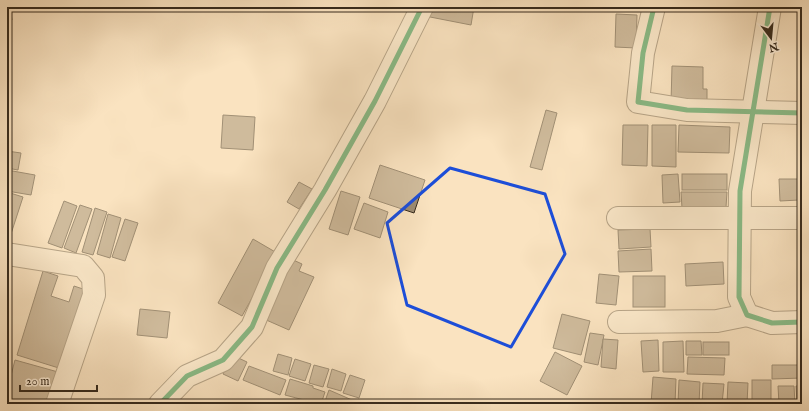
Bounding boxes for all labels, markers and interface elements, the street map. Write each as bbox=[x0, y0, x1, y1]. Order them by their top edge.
north arrow bbox=[751, 18, 791, 58]
text: N bbox=[767, 38, 781, 55]
scale bar bbox=[20, 367, 97, 393]
text: 20 m bbox=[26, 374, 49, 389]

